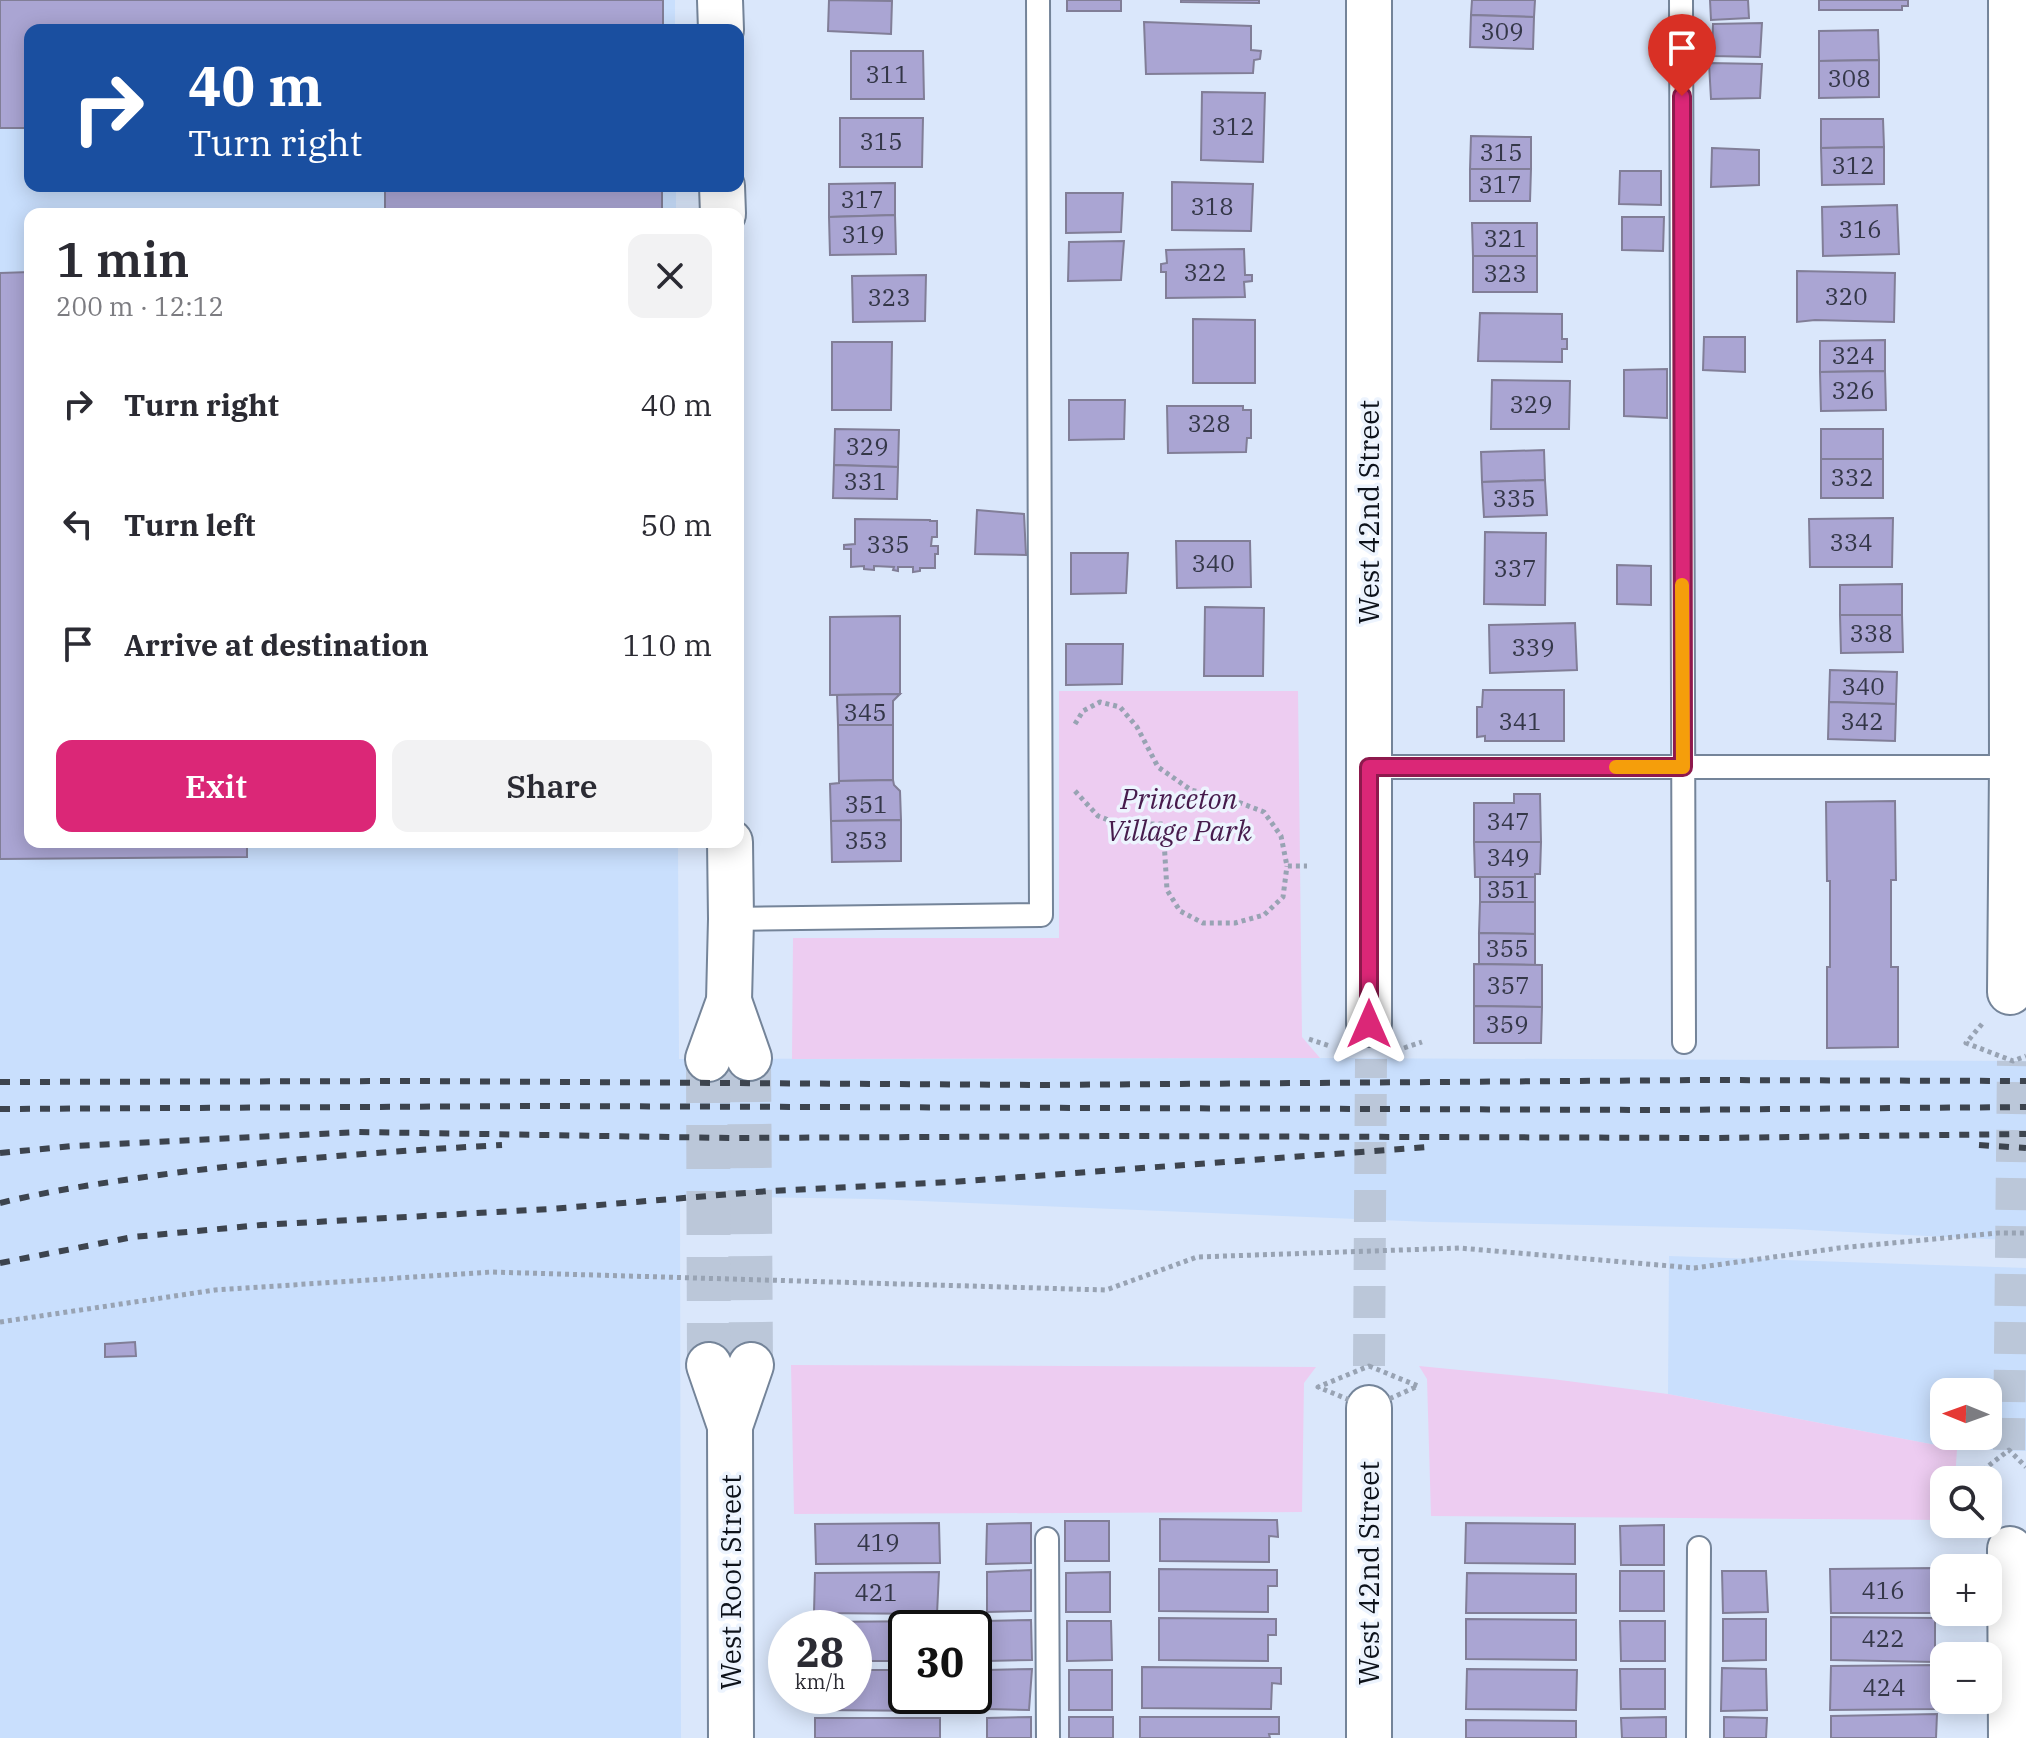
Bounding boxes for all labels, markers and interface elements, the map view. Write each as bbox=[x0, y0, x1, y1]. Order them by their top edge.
pin bbox=[1648, 14.0, 1716, 96]
house number: 309 bbox=[1480, 15, 1524, 47]
icon: arrive bbox=[1660, 26, 1704, 70]
text: 40 m bbox=[188, 49, 323, 121]
icon: right bbox=[56, 56, 160, 160]
house number: 311 bbox=[865, 58, 909, 90]
house number: 308 bbox=[1827, 62, 1871, 94]
house number: 312 bbox=[1211, 110, 1255, 142]
text: Turn right bbox=[188, 119, 362, 166]
house number: 315 bbox=[859, 125, 903, 157]
house number: 315 bbox=[1479, 136, 1523, 168]
house number: 312 bbox=[1831, 149, 1875, 181]
house number: 317 bbox=[1478, 168, 1522, 200]
house number: 317 bbox=[840, 183, 884, 215]
house number: 318 bbox=[1190, 190, 1234, 222]
house number: 316 bbox=[1838, 213, 1882, 245]
house number: 319 bbox=[841, 218, 885, 250]
house number: 321 bbox=[1483, 222, 1527, 254]
text: 1 min bbox=[56, 228, 189, 290]
button: close bbox=[628, 234, 712, 318]
house number: 322 bbox=[1183, 256, 1227, 288]
house number: 323 bbox=[1483, 257, 1527, 289]
house number: 320 bbox=[1824, 280, 1868, 312]
house number: 323 bbox=[867, 281, 911, 313]
text: 200 m · 12:12 bbox=[56, 289, 224, 323]
house number: 324 bbox=[1831, 339, 1875, 371]
house number: 326 bbox=[1831, 374, 1875, 406]
icon: right bbox=[56, 382, 100, 426]
text: Turn right bbox=[124, 385, 279, 424]
text: 40 m bbox=[640, 385, 712, 424]
house number: 329 bbox=[1509, 388, 1553, 420]
street label: West 42nd Street bbox=[1350, 400, 1387, 624]
house number: 328 bbox=[1187, 407, 1231, 439]
house number: 329 bbox=[845, 430, 889, 462]
house number: 332 bbox=[1830, 461, 1874, 493]
house number: 331 bbox=[843, 465, 887, 497]
house number: 335 bbox=[1492, 482, 1536, 514]
icon: left bbox=[56, 502, 100, 546]
text: Turn left bbox=[124, 505, 256, 544]
text: 50 m bbox=[640, 505, 712, 544]
house number: 334 bbox=[1829, 526, 1873, 558]
house number: 335 bbox=[866, 528, 910, 560]
house number: 340 bbox=[1191, 547, 1235, 579]
house number: 337 bbox=[1493, 552, 1537, 584]
house number: 338 bbox=[1849, 617, 1893, 649]
icon: arrive bbox=[56, 622, 100, 666]
text: Arrive at destination bbox=[124, 625, 429, 664]
text: 110 m bbox=[622, 625, 712, 664]
house number: 339 bbox=[1511, 631, 1555, 663]
house number: 340 bbox=[1841, 670, 1885, 702]
house number: 345 bbox=[843, 696, 887, 728]
house number: 341 bbox=[1498, 705, 1542, 737]
house number: 342 bbox=[1840, 705, 1884, 737]
button: Exit bbox=[56, 740, 376, 832]
button: Share bbox=[392, 740, 712, 832]
park label: Princeton Village Park bbox=[1106, 780, 1252, 849]
house number: 351 bbox=[844, 788, 888, 820]
house number: 347 bbox=[1486, 805, 1530, 837]
house number: 353 bbox=[844, 824, 888, 856]
house number: 349 bbox=[1486, 841, 1530, 873]
house number: 351 bbox=[1486, 873, 1530, 905]
house number: 355 bbox=[1485, 932, 1529, 964]
house number: 357 bbox=[1486, 969, 1530, 1001]
position arrow bbox=[1327, 982, 1411, 1066]
house number: 359 bbox=[1485, 1008, 1529, 1040]
north arrow bbox=[1930, 1378, 2002, 1450]
map controls bbox=[1930, 1378, 2002, 1714]
street label: West 42nd Street bbox=[1350, 1461, 1387, 1685]
button: search bbox=[1930, 1466, 2002, 1538]
street label: West Root Street bbox=[712, 1474, 749, 1690]
house number: 419 bbox=[856, 1526, 900, 1558]
button: + bbox=[1930, 1554, 2002, 1626]
house number: 416 bbox=[1861, 1574, 1905, 1606]
house number: 421 bbox=[854, 1576, 898, 1608]
speed limit sign: 30 bbox=[888, 1610, 992, 1714]
house number: 422 bbox=[1861, 1622, 1905, 1654]
text: 28 bbox=[796, 1626, 844, 1678]
button: − bbox=[1930, 1642, 2002, 1714]
text: km/h bbox=[795, 1668, 845, 1695]
house number: 424 bbox=[1862, 1671, 1906, 1703]

